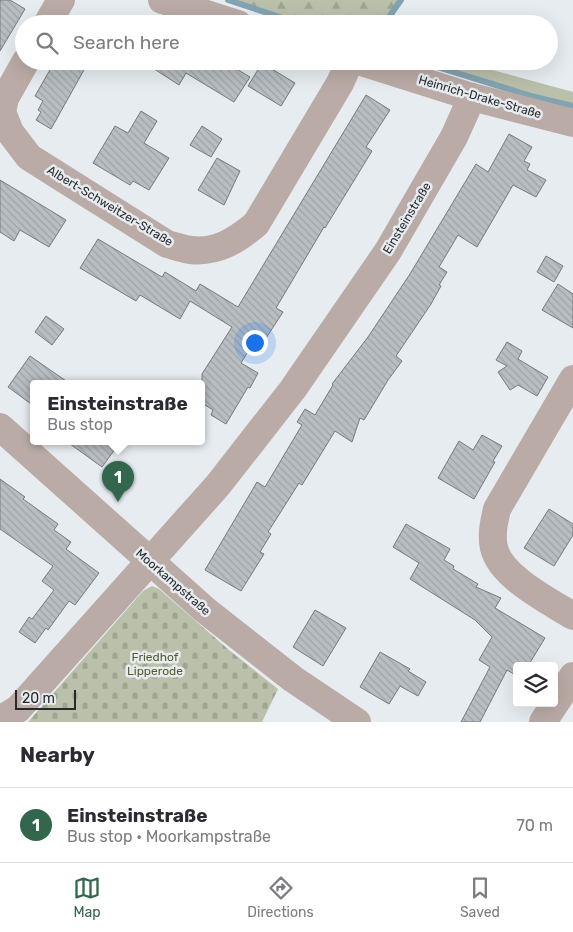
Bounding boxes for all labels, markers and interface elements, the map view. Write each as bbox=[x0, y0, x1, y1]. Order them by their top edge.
search box bbox=[15, 15, 558, 70]
icon: search bbox=[33, 29, 61, 57]
text: Search here bbox=[73, 31, 180, 54]
street label: Heinrich-Drake-Straße bbox=[417, 73, 543, 121]
street label: Albert-Schweitzer-Straße bbox=[45, 163, 176, 249]
street label: Einsteinstraße bbox=[380, 180, 434, 256]
your location bbox=[242, 330, 268, 356]
popup bbox=[30, 380, 205, 445]
text: Einsteinstraße bbox=[47, 392, 188, 415]
text: Bus stop bbox=[47, 415, 113, 434]
pin: 1 bbox=[102, 461, 134, 502]
street label: Moorkampstraße bbox=[133, 546, 213, 618]
park label: Friedhof Lipperode bbox=[127, 650, 183, 678]
map controls bbox=[513, 662, 558, 707]
button: layers bbox=[513, 662, 558, 707]
scale bar bbox=[15, 687, 76, 710]
text: 20 m bbox=[22, 690, 55, 707]
text: Nearby bbox=[20, 742, 95, 767]
text: Einsteinstraße bbox=[67, 804, 208, 827]
text: 1 bbox=[32, 816, 40, 835]
text: 70 m bbox=[516, 816, 553, 835]
text: Bus stop · Moorkampstraße bbox=[67, 827, 271, 846]
tab: Map bbox=[73, 874, 101, 921]
tab: Directions bbox=[247, 874, 314, 921]
tab: Saved bbox=[460, 874, 500, 921]

